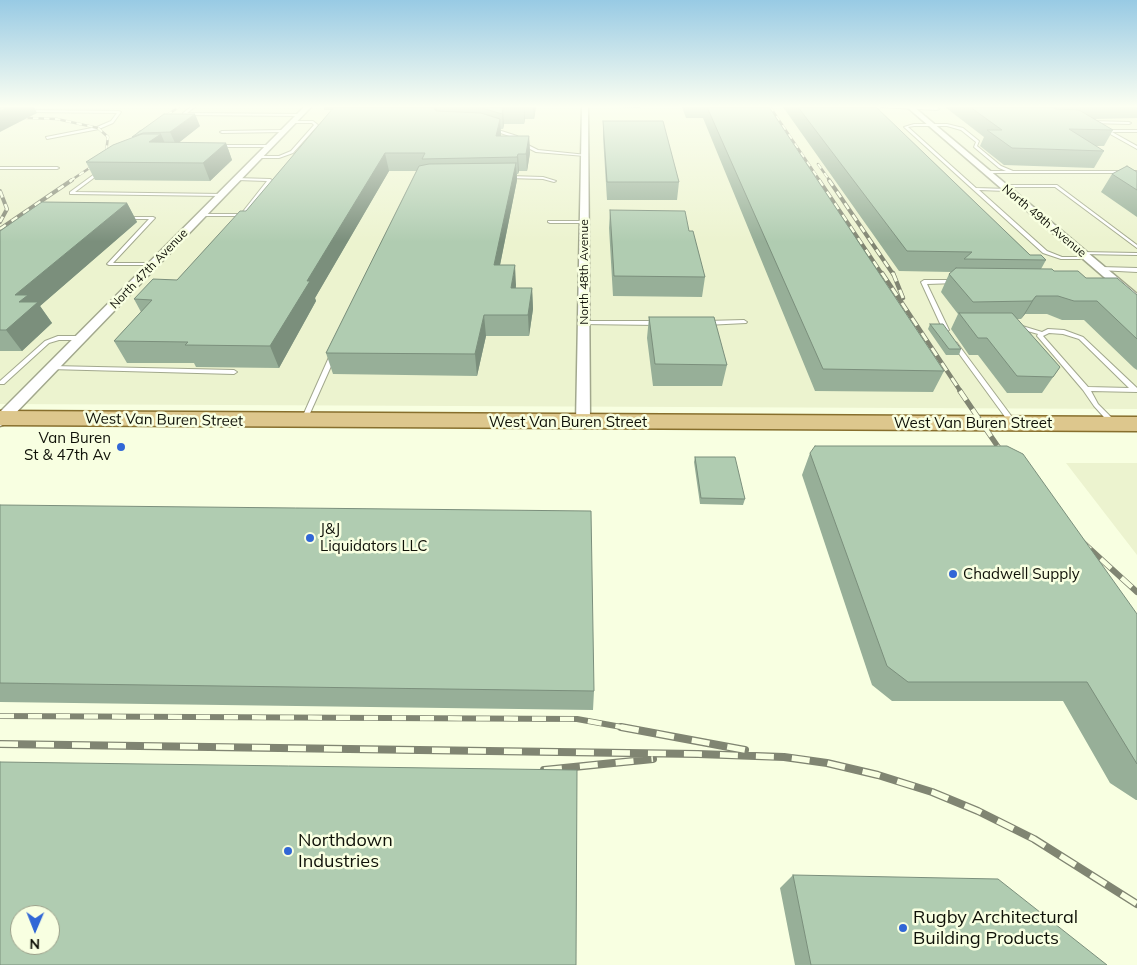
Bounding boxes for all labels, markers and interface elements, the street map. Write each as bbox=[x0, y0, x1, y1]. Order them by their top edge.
street label: North 49th Avenue bbox=[999, 182, 1089, 260]
street label: North 48th Avenue bbox=[577, 219, 591, 325]
street label: North 47th Avenue bbox=[107, 226, 191, 312]
street label: West Van Buren Street bbox=[85, 410, 243, 430]
street label: West Van Buren Street bbox=[489, 413, 647, 431]
street label: West Van Buren Street bbox=[894, 414, 1052, 432]
place label: Van Buren St & 47th Av bbox=[24, 429, 111, 464]
marker: Van Buren St & 47th Av bbox=[115, 441, 127, 453]
place label: J&J Liquidators LLC bbox=[320, 520, 427, 555]
marker: J&J Liquidators LLC bbox=[304, 532, 316, 544]
place label: Chadwell Supply bbox=[963, 565, 1080, 583]
marker: Chadwell Supply bbox=[947, 568, 959, 580]
place label: Northdown Industries bbox=[298, 830, 393, 872]
marker: Northdown Industries bbox=[282, 845, 294, 857]
north arrow bbox=[10, 905, 60, 955]
place label: Rugby Architectural Building Products bbox=[913, 907, 1078, 950]
marker: Rugby Architectural Building Products bbox=[897, 922, 909, 934]
text: N bbox=[29, 935, 40, 953]

